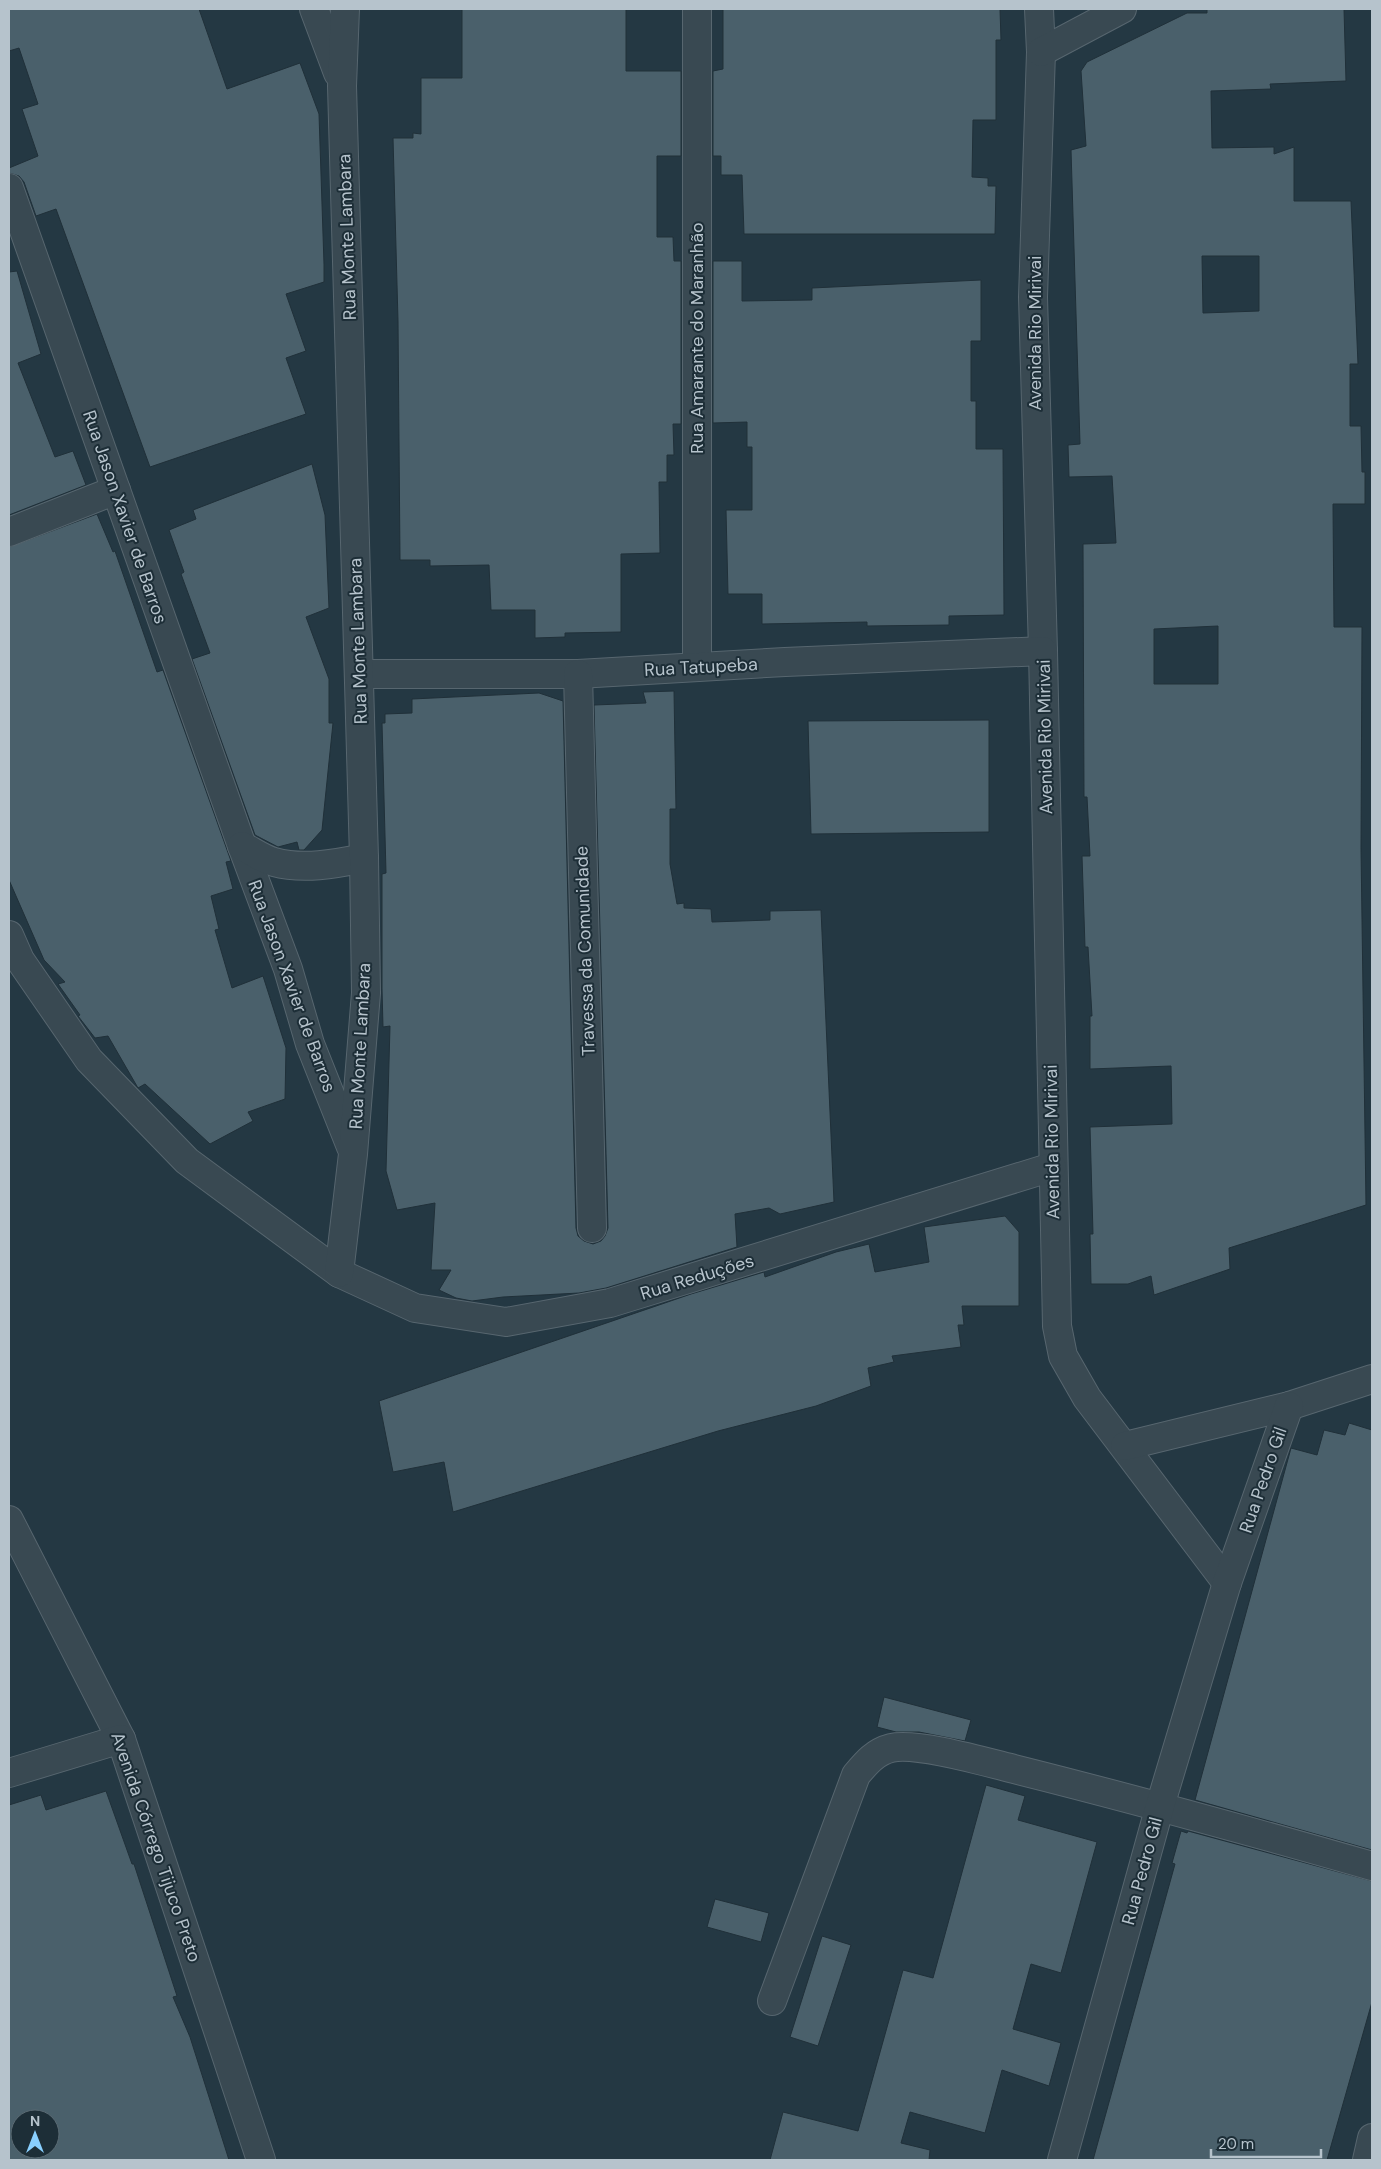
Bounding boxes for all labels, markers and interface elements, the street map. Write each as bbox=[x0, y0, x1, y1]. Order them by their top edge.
street label: Rua Monte Lambara bbox=[332, 153, 362, 321]
street label: Rua Amarante do Maranhão bbox=[685, 222, 709, 454]
street label: Avenida Rio Mirivai bbox=[1023, 256, 1047, 410]
street label: Rua Jason Xavier de Barros bbox=[77, 407, 173, 627]
street label: Rua Monte Lambara bbox=[343, 557, 373, 725]
street label: Rua Tatupeba bbox=[644, 652, 758, 682]
street label: Avenida Rio Mirivai bbox=[1032, 659, 1058, 815]
street label: Travessa da Comunidade bbox=[569, 846, 601, 1056]
street label: Rua Jason Xavier de Barros bbox=[242, 877, 342, 1095]
street label: Rua Monte Lambara bbox=[344, 962, 376, 1130]
street label: Avenida Rio Mirivai bbox=[1039, 1064, 1065, 1220]
street label: Rua Reduções bbox=[637, 1248, 757, 1306]
street label: Rua Pedro Gil bbox=[1234, 1424, 1292, 1536]
street label: Avenida Córrego Tijuco Preto bbox=[105, 1729, 207, 1965]
street label: Rua Pedro Gil bbox=[1116, 1814, 1168, 1928]
north arrow bbox=[10, 2109, 60, 2159]
text: N bbox=[30, 2112, 40, 2130]
scale bar bbox=[1211, 2126, 1321, 2158]
text: 20 m bbox=[1218, 2134, 1254, 2154]

